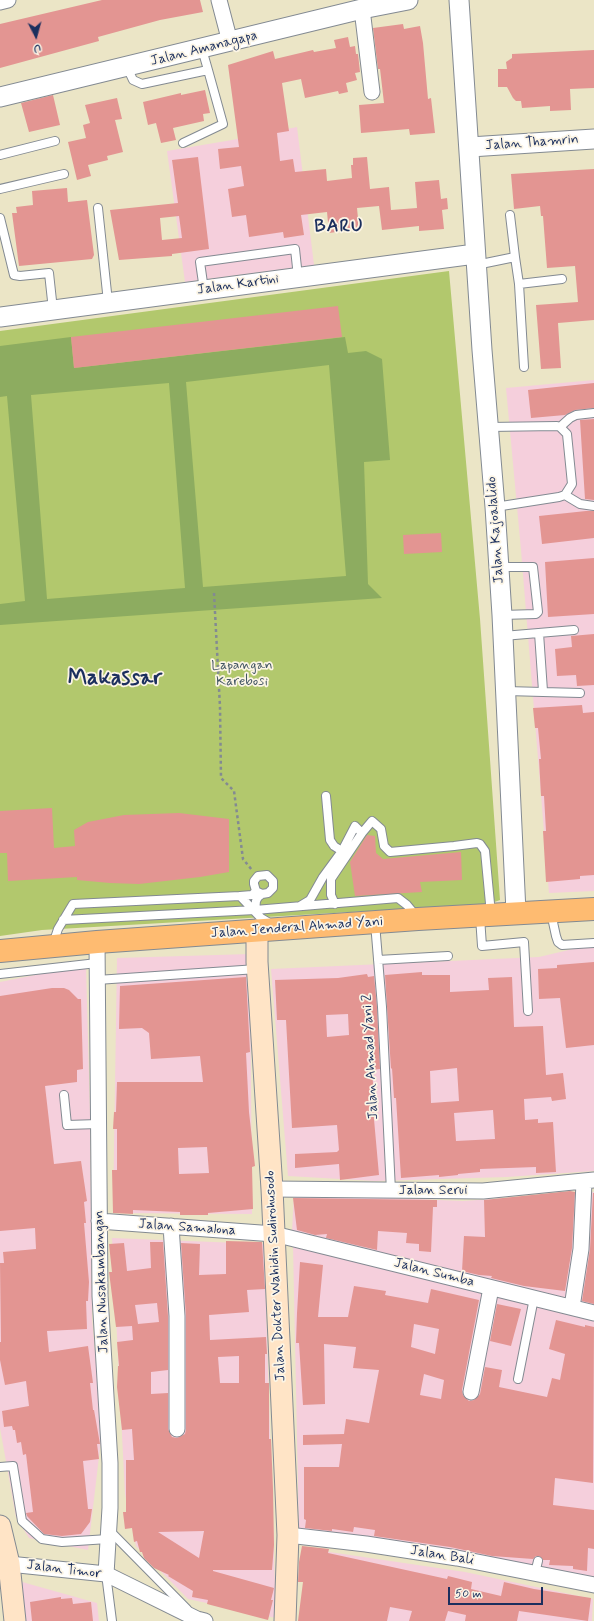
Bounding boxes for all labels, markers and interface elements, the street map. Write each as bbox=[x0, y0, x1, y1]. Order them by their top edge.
north arrow bbox=[16, 16, 56, 56]
street label: Jalan Amanagapa bbox=[149, 28, 259, 70]
text: U bbox=[33, 41, 42, 55]
street label: Jalan Thamrin bbox=[485, 131, 579, 155]
district label: BARU bbox=[315, 216, 363, 238]
street label: Jalan Kartini bbox=[196, 271, 280, 299]
street label: Jalan Kajoalalido bbox=[484, 476, 508, 584]
park label: Lapangan Karebosi bbox=[211, 658, 273, 690]
district label: Makassar bbox=[68, 666, 162, 692]
street label: Jalan Jenderal Ahmad Yani bbox=[210, 914, 384, 942]
street label: Jalan Ahmad Yani 2 bbox=[359, 994, 383, 1120]
street label: Jalan Dokter Wahidin Sudirohusodo bbox=[262, 1170, 290, 1382]
street label: Jalan Serui bbox=[399, 1183, 467, 1199]
street label: Jalan Nusakambangan bbox=[91, 1210, 113, 1354]
street label: Jalan Samalona bbox=[138, 1216, 236, 1240]
street label: Jalan Sumba bbox=[392, 1255, 476, 1291]
street label: Jalan Bali bbox=[409, 1543, 475, 1569]
street label: Jalan Timor bbox=[26, 1557, 102, 1583]
scale bar bbox=[450, 1579, 545, 1605]
text: 50 m bbox=[455, 1586, 482, 1602]

